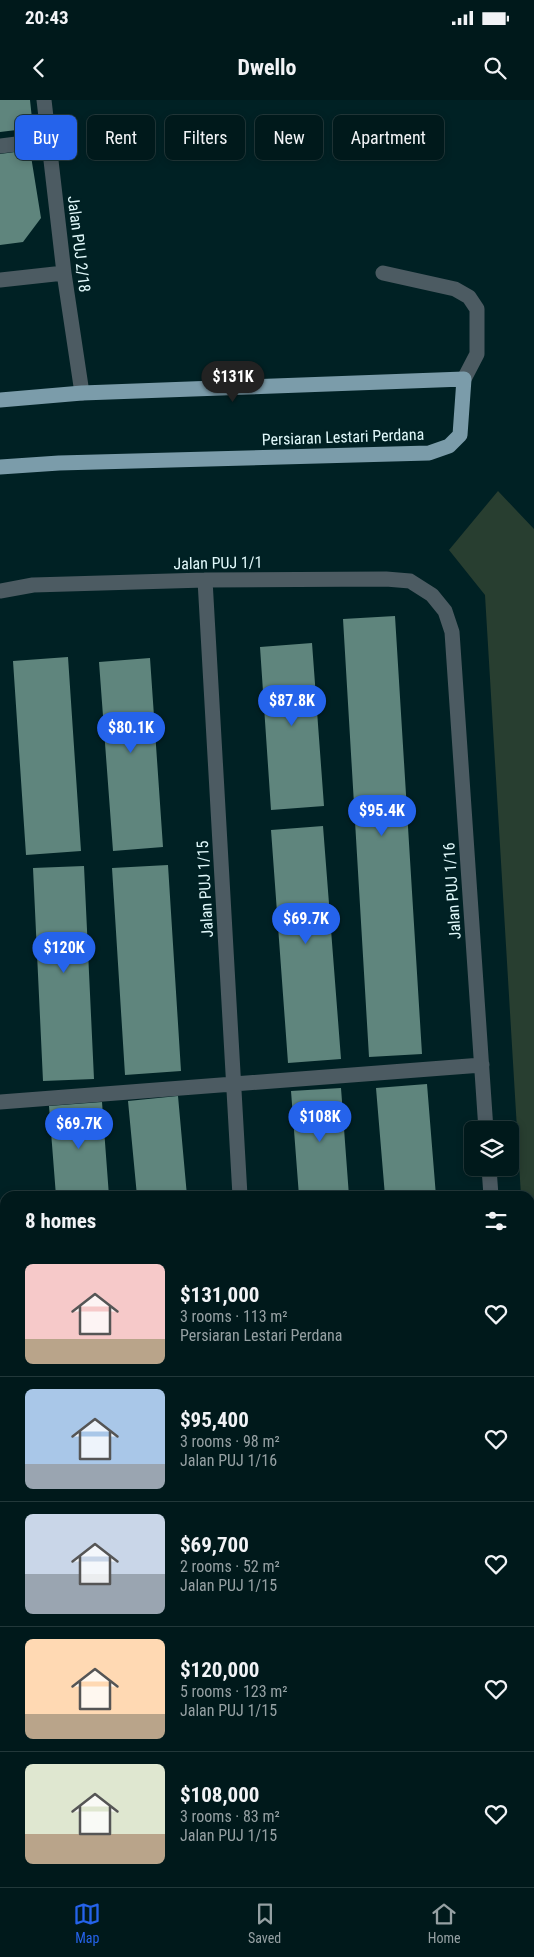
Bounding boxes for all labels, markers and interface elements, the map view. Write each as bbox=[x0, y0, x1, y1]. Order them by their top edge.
text: 20:43 bbox=[25, 6, 69, 29]
icon: back bbox=[25, 54, 53, 82]
icon: search bbox=[481, 54, 509, 82]
text: Dwello bbox=[238, 55, 296, 80]
chip: Buy bbox=[15, 115, 77, 160]
chip: Rent bbox=[87, 115, 155, 160]
chip: Filters bbox=[165, 115, 245, 160]
chip: New bbox=[255, 115, 323, 160]
chip: Apartment bbox=[333, 115, 444, 160]
street label: Jalan PUJ 2/18 bbox=[64, 195, 94, 293]
pin: $131K bbox=[198, 360, 268, 403]
text: $131K bbox=[212, 367, 254, 386]
street label: Persiaran Lestari Perdana bbox=[261, 425, 425, 449]
street label: Jalan PUJ 1/1 bbox=[173, 553, 263, 573]
pin: $87.8K bbox=[251, 684, 333, 727]
text: $87.8K bbox=[269, 691, 315, 710]
pin: $80.1K bbox=[90, 712, 172, 754]
text: $80.1K bbox=[108, 718, 154, 737]
pin: $95.4K bbox=[341, 794, 423, 837]
text: $95.4K bbox=[359, 801, 405, 820]
street label: Jalan PUJ 1/15 bbox=[193, 840, 217, 938]
street label: Jalan PUJ 1/16 bbox=[439, 842, 465, 940]
pin: $69.7K bbox=[265, 902, 347, 945]
text: $69.7K bbox=[283, 909, 329, 928]
pin: $120K bbox=[29, 932, 99, 974]
text: $120K bbox=[43, 938, 85, 957]
pin: $108K bbox=[285, 1100, 355, 1143]
text: $108K bbox=[299, 1107, 341, 1126]
pin: $69.7K bbox=[38, 1108, 120, 1150]
text: $69.7K bbox=[56, 1114, 102, 1133]
map controls bbox=[464, 1121, 519, 1176]
button: layers bbox=[464, 1121, 519, 1176]
icon: filters bbox=[482, 1207, 510, 1235]
text: 8 homes bbox=[25, 1209, 96, 1233]
text: $131,000 bbox=[180, 1283, 259, 1307]
icon: home bbox=[65, 1284, 125, 1344]
icon: heart bbox=[482, 1300, 510, 1328]
text: 3 rooms · 113 m² bbox=[180, 1307, 288, 1326]
text: Persiaran Lestari Perdana bbox=[180, 1326, 342, 1345]
text: $95,400 bbox=[180, 1408, 249, 1432]
icon: home bbox=[65, 1409, 125, 1469]
icon: heart bbox=[482, 1425, 510, 1453]
text: 3 rooms · 98 m² bbox=[180, 1432, 280, 1451]
text: Jalan PUJ 1/16 bbox=[180, 1451, 277, 1470]
text: $69,700 bbox=[180, 1533, 249, 1557]
icon: home bbox=[65, 1534, 125, 1594]
icon: heart bbox=[482, 1550, 510, 1578]
text: 2 rooms · 52 m² bbox=[180, 1557, 280, 1576]
text: Jalan PUJ 1/15 bbox=[180, 1576, 277, 1595]
text: $120,000 bbox=[180, 1658, 259, 1682]
icon: home bbox=[65, 1659, 125, 1719]
icon: heart bbox=[482, 1675, 510, 1703]
text: 5 rooms · 123 m² bbox=[180, 1682, 288, 1701]
text: Jalan PUJ 1/15 bbox=[180, 1701, 277, 1720]
text: $108,000 bbox=[180, 1783, 259, 1807]
icon: home bbox=[65, 1784, 125, 1844]
icon: heart bbox=[482, 1800, 510, 1828]
text: 3 rooms · 83 m² bbox=[180, 1807, 280, 1826]
text: Jalan PUJ 1/15 bbox=[180, 1826, 277, 1845]
tab: Map bbox=[73, 1900, 101, 1946]
tab: Saved bbox=[248, 1900, 281, 1946]
tab: Home bbox=[428, 1900, 461, 1946]

